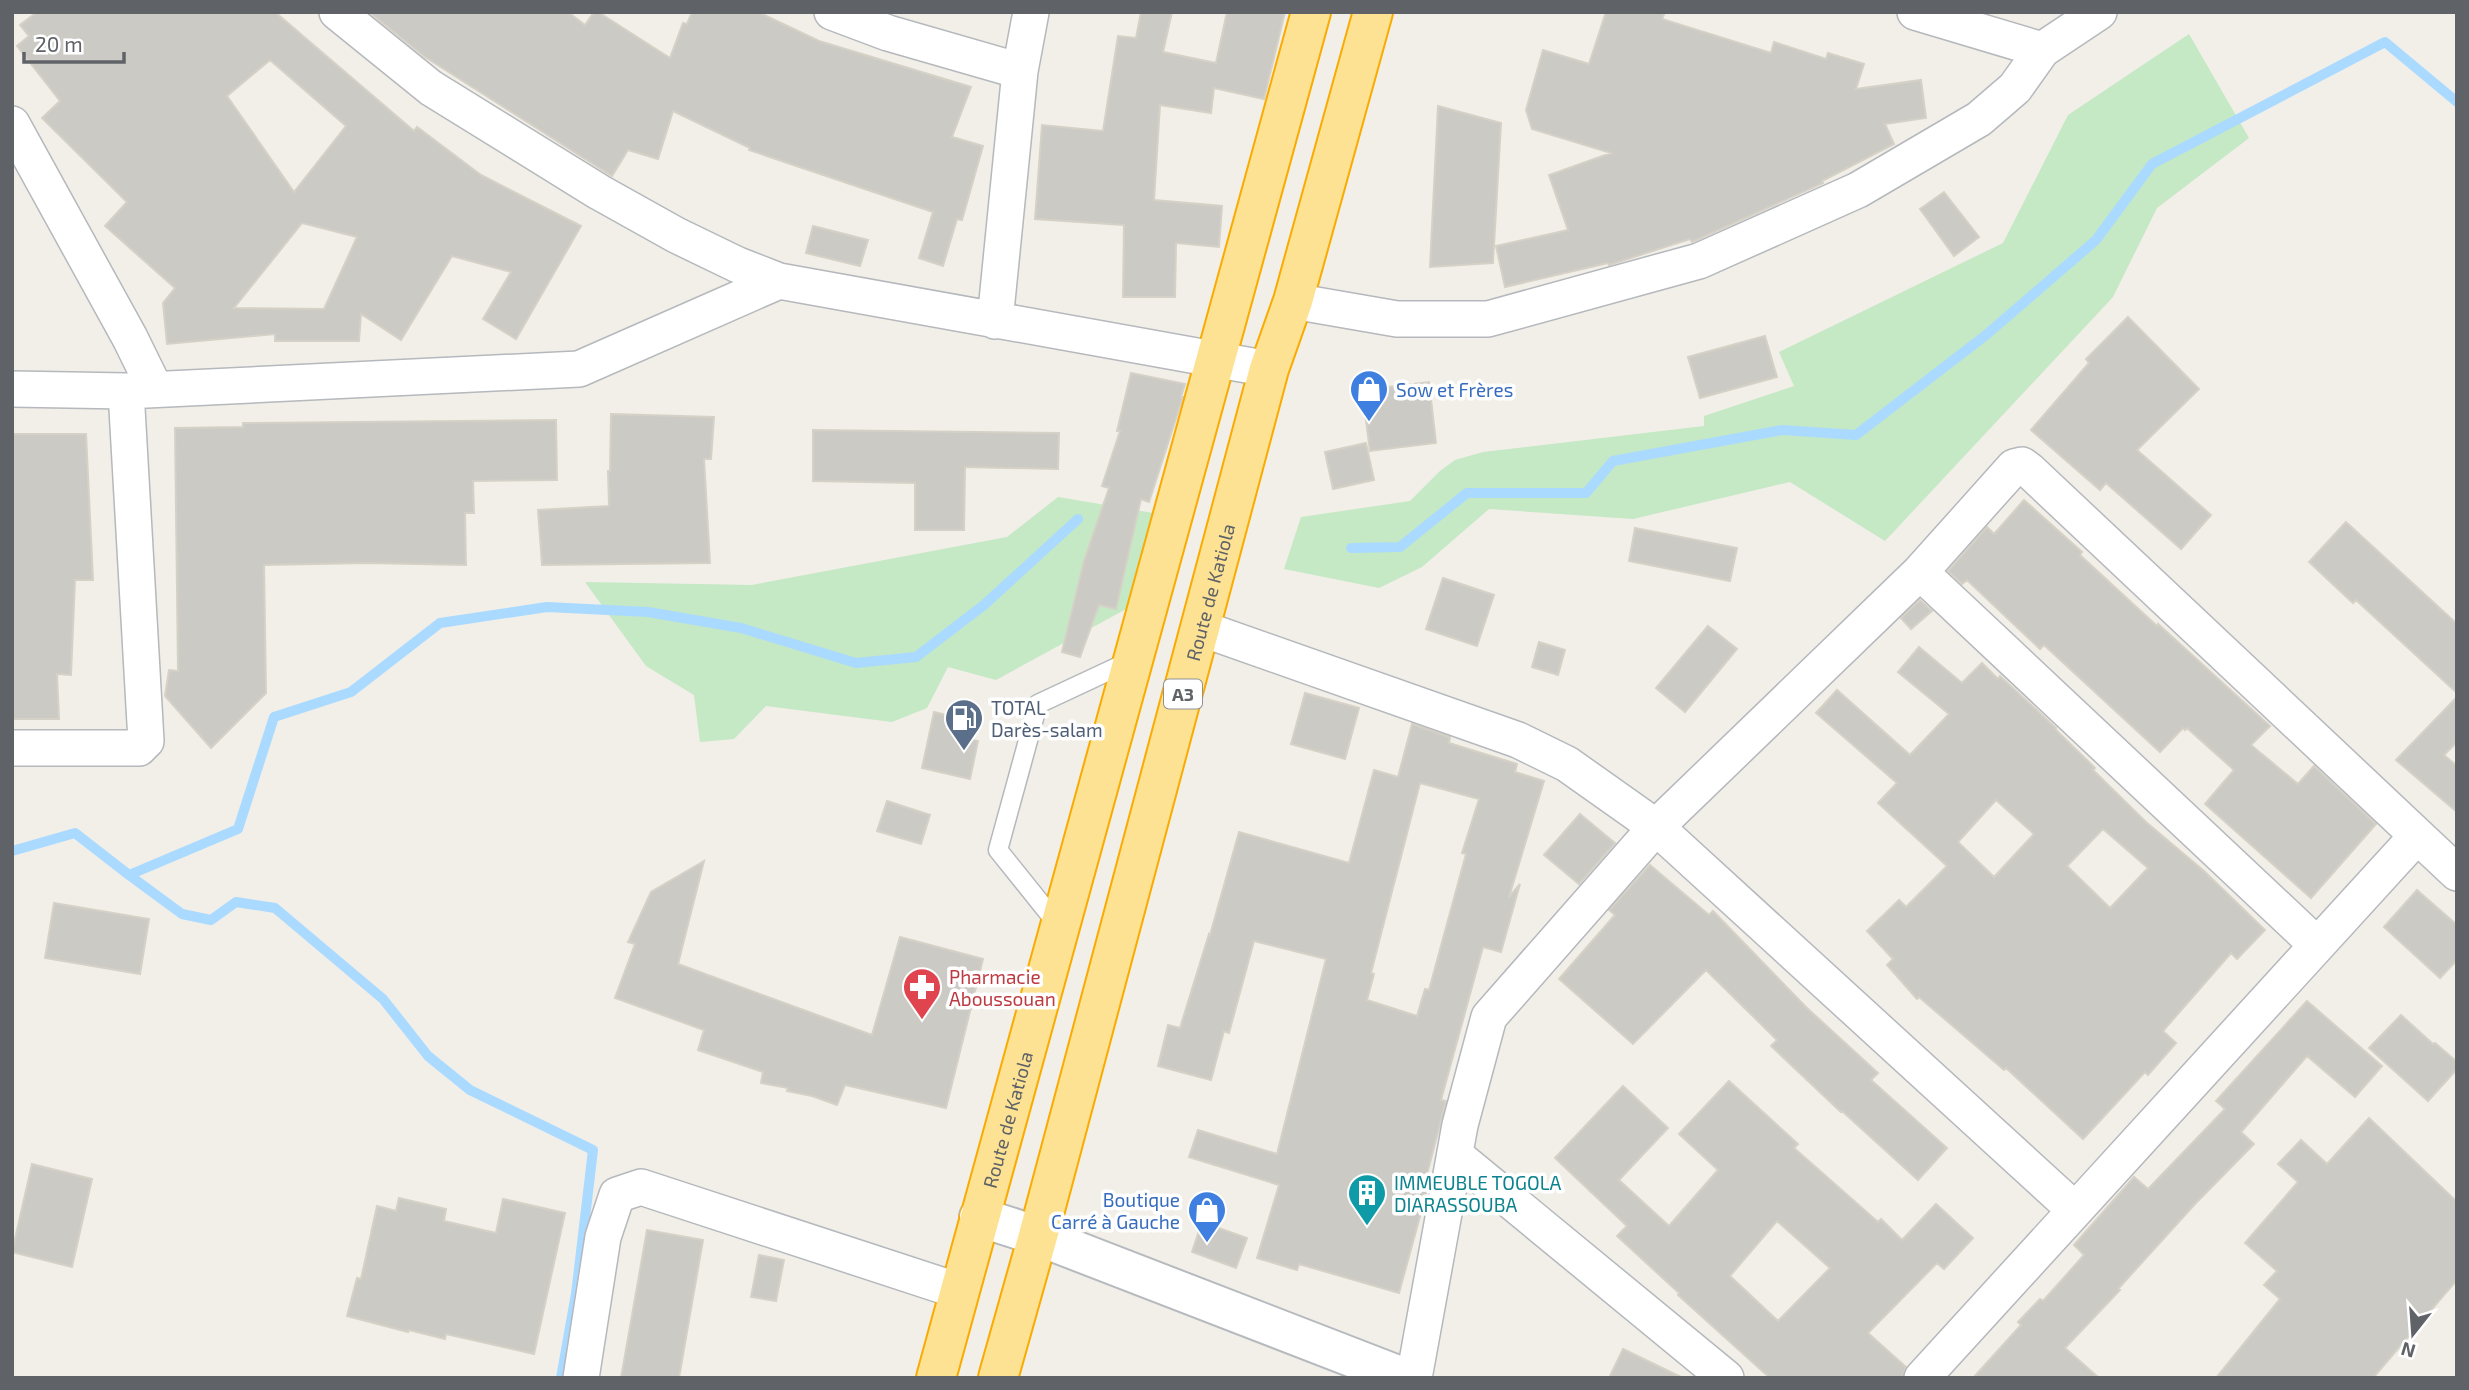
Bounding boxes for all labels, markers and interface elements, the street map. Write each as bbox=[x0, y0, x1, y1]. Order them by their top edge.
scale bar bbox=[24, 21, 124, 65]
text: 20 m bbox=[35, 31, 83, 56]
shop icon: Sow et Frères bbox=[1348, 368, 1390, 423]
place label: Sow et Frères bbox=[1396, 378, 1513, 401]
street label: Route de Katiola bbox=[1180, 521, 1239, 663]
road number: A3 bbox=[1164, 680, 1202, 708]
place label: TOTAL Darès-salam bbox=[991, 696, 1103, 741]
fuel station icon: TOTAL Darès-salam bbox=[943, 697, 985, 752]
place label: Pharmacie Aboussouan bbox=[949, 965, 1056, 1010]
pharmacy icon: Pharmacie Aboussouan bbox=[901, 966, 943, 1021]
street label: Route de Katiola bbox=[977, 1049, 1037, 1191]
place label: IMMEUBLE TOGOLA DIARASSOUBA bbox=[1394, 1171, 1561, 1216]
building icon: IMMEUBLE TOGOLA DIARASSOUBA bbox=[1346, 1172, 1388, 1227]
place label: Boutique Carré à Gauche bbox=[1051, 1188, 1180, 1233]
shop icon: Boutique Carré à Gauche bbox=[1186, 1189, 1228, 1244]
north arrow bbox=[2378, 1299, 2448, 1369]
text: N bbox=[2398, 1338, 2418, 1364]

